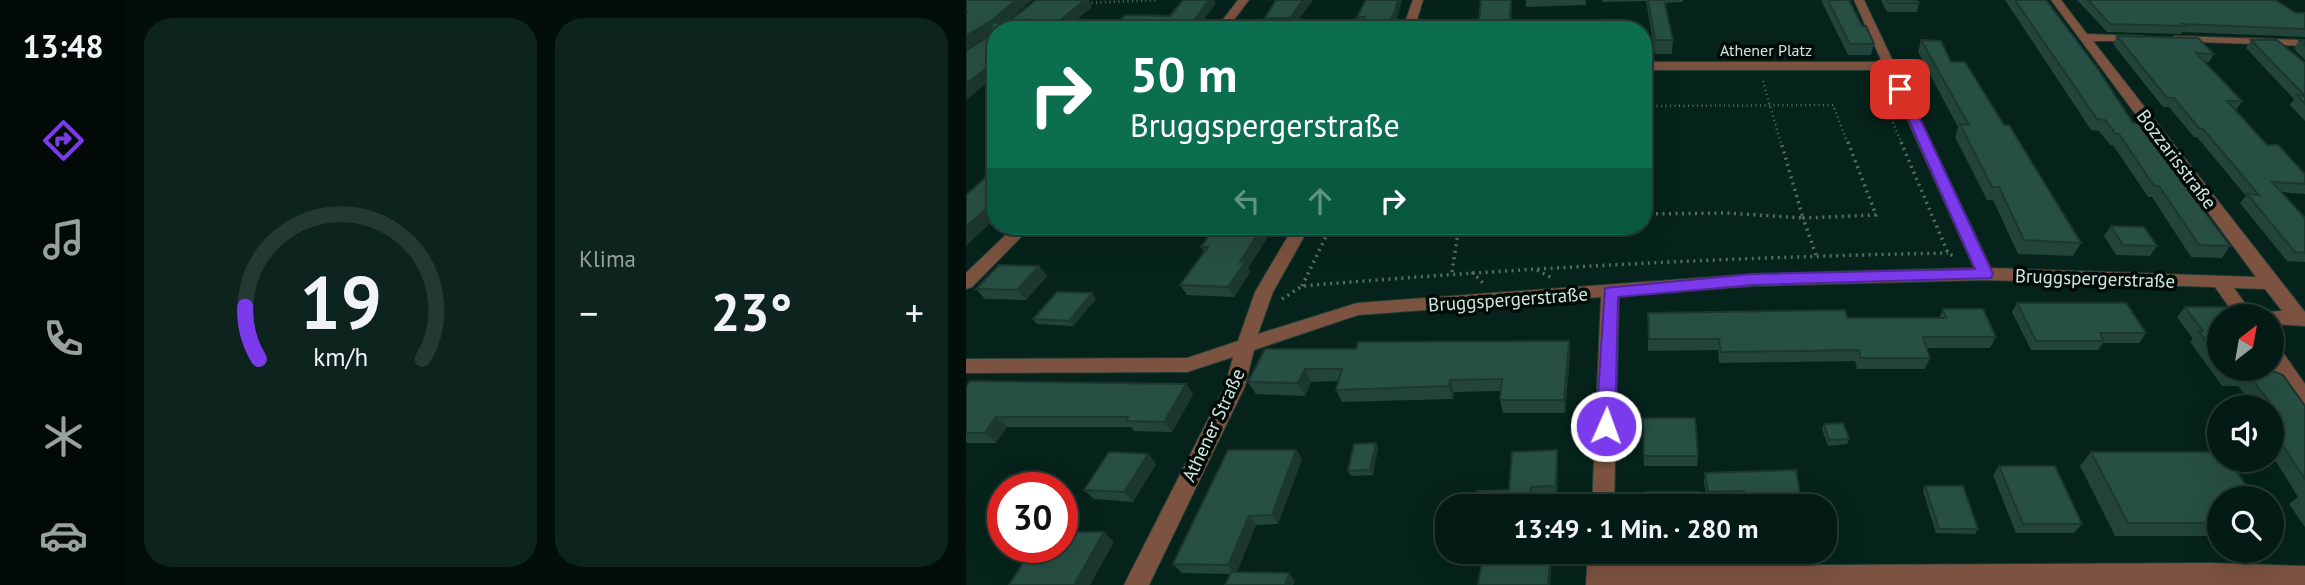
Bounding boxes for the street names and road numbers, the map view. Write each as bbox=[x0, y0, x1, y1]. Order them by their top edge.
street label: Athener Platz bbox=[1720, 40, 1812, 60]
street label: Bozzarisstraße bbox=[2132, 105, 2222, 213]
street label: Bruggspergerstraße bbox=[2015, 263, 2175, 293]
street label: Bruggspergerstraße bbox=[1427, 281, 1589, 317]
street label: Athener Straße bbox=[1176, 365, 1250, 485]

